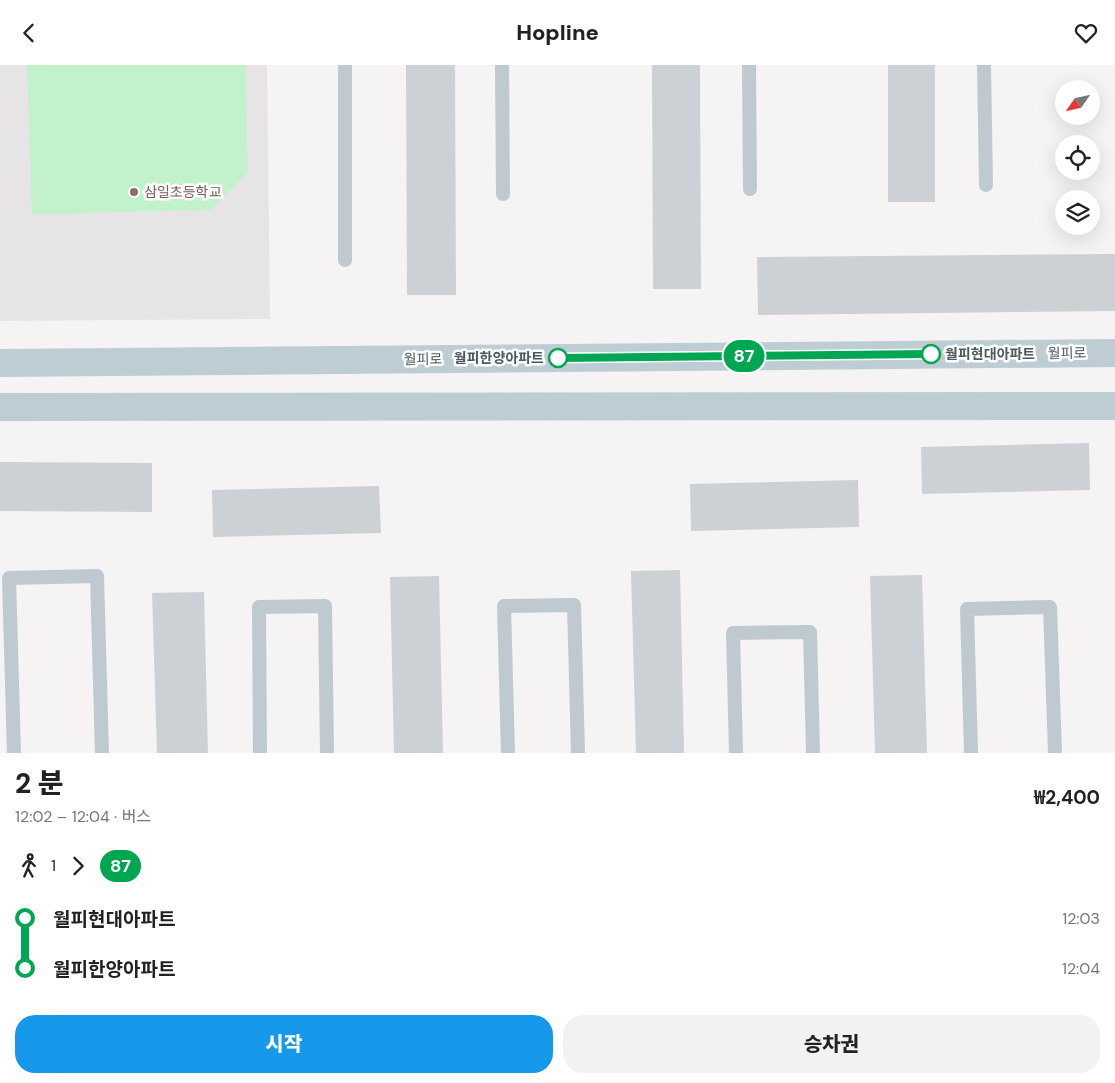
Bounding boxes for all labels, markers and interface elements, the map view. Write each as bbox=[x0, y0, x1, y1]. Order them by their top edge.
text: Hopline bbox=[516, 18, 599, 47]
icon: back bbox=[15, 19, 43, 47]
icon: heart bbox=[1072, 19, 1100, 47]
north arrow bbox=[1055, 80, 1100, 125]
map controls bbox=[1055, 80, 1100, 235]
button: locate bbox=[1055, 135, 1100, 180]
place label: 삼일초등학교 bbox=[144, 183, 221, 201]
marker: 삼일초등학교 bbox=[128, 186, 140, 198]
button: layers bbox=[1055, 190, 1100, 235]
line badge: 87 bbox=[722, 340, 766, 372]
text: 87 bbox=[734, 344, 754, 368]
marker: 월피현대아파트 bbox=[921, 344, 941, 364]
street label: 월피로 bbox=[1048, 344, 1087, 362]
place label: 월피현대아파트 bbox=[945, 345, 1035, 363]
marker: 월피한양아파트 bbox=[548, 348, 568, 368]
place label: 월피한양아파트 bbox=[454, 349, 544, 367]
street label: 월피로 bbox=[404, 350, 443, 368]
text: 2 분 bbox=[15, 765, 63, 802]
text: ₩2,400 bbox=[1034, 785, 1100, 810]
text: 12:02 – 12:04 · 버스 bbox=[15, 806, 151, 827]
icon: walk bbox=[15, 852, 43, 880]
icon: forward bbox=[64, 852, 92, 880]
text: 87 bbox=[110, 854, 131, 878]
text: 1 bbox=[51, 855, 56, 876]
text: 월피현대아파트 bbox=[53, 907, 175, 932]
text: 12:03 bbox=[1062, 908, 1100, 929]
text: 월피한양아파트 bbox=[53, 957, 175, 982]
text: 12:04 bbox=[1062, 958, 1100, 979]
button: 시작 bbox=[15, 1015, 553, 1073]
button: 승차권 bbox=[563, 1015, 1100, 1073]

